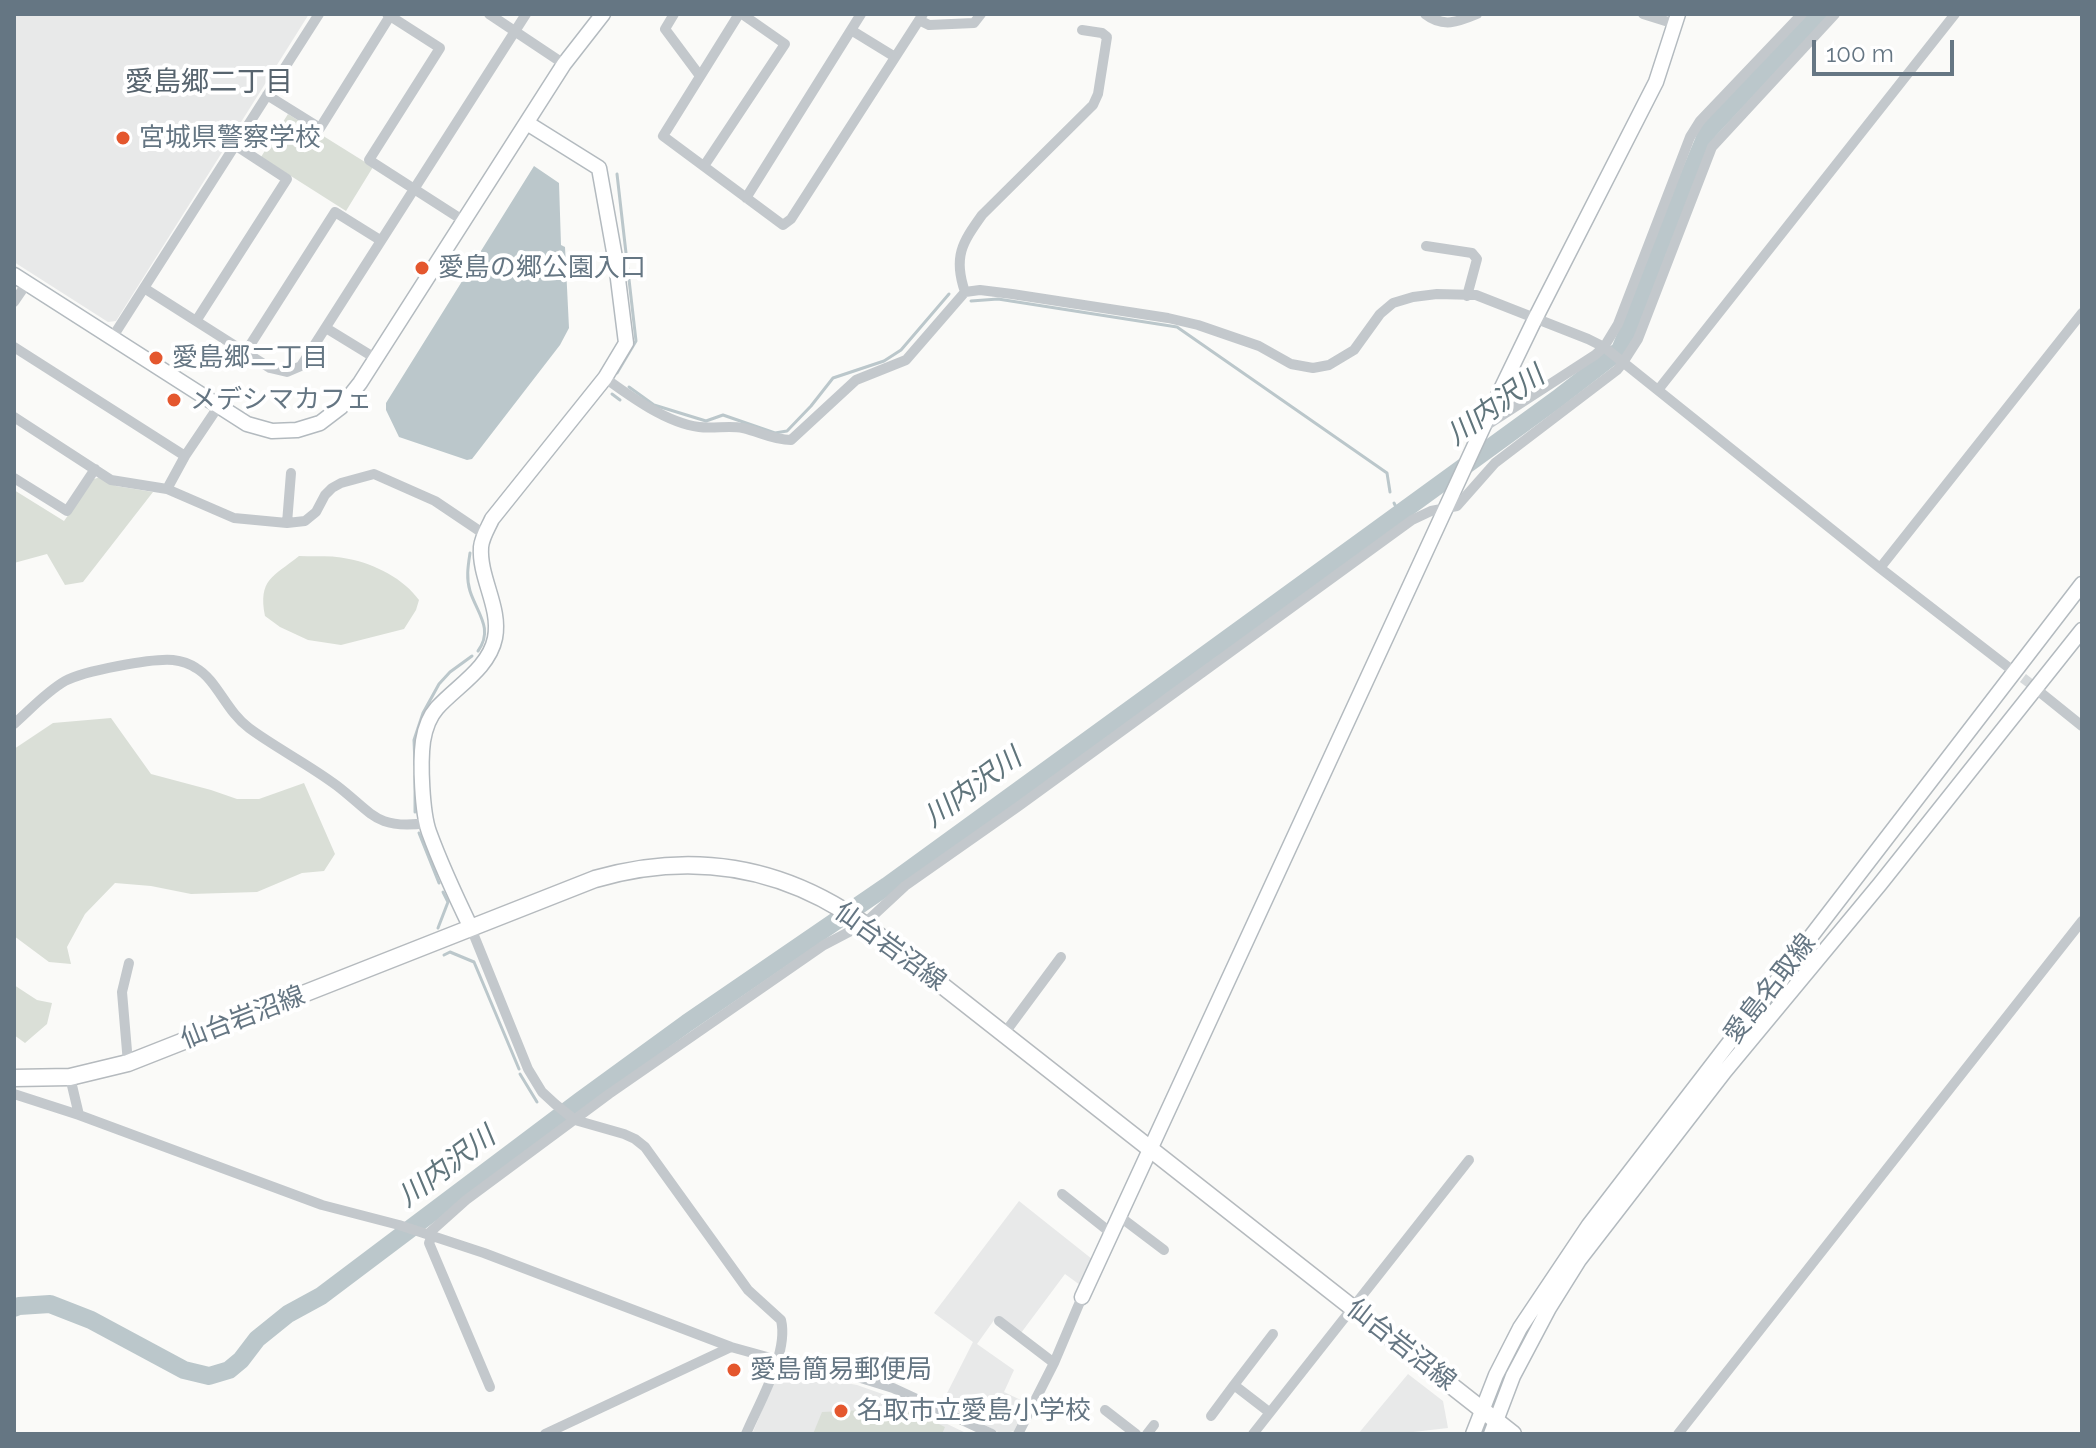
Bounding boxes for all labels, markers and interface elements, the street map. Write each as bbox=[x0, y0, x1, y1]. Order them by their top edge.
scale bar bbox=[1816, 24, 1958, 74]
text: 100 m bbox=[1826, 39, 1894, 68]
district label: 愛島郷二丁目 bbox=[125, 66, 293, 100]
place label: 宮城県警察学校 bbox=[139, 122, 321, 154]
marker: 宮城県警察学校 bbox=[114, 129, 132, 147]
place label: 愛島の郷公園入口 bbox=[438, 252, 646, 284]
marker: 愛島の郷公園入口 bbox=[413, 259, 431, 277]
place label: 愛島郷二丁目 bbox=[172, 342, 328, 374]
marker: 愛島郷二丁目 bbox=[147, 349, 165, 367]
water label: 川内沢川 bbox=[1441, 359, 1551, 453]
place label: メデシマカフェ bbox=[190, 384, 372, 416]
marker: メデシマカフェ bbox=[165, 391, 183, 409]
water label: 川内沢川 bbox=[918, 741, 1028, 835]
street label: 仙台岩沼線 bbox=[828, 896, 952, 998]
street label: 愛島名取線 bbox=[1718, 928, 1822, 1050]
street label: 仙台岩沼線 bbox=[177, 980, 309, 1056]
water label: 川内沢川 bbox=[392, 1120, 502, 1214]
street label: 仙台岩沼線 bbox=[1340, 1293, 1462, 1397]
place label: 愛島簡易郵便局 bbox=[750, 1354, 932, 1386]
marker: 愛島簡易郵便局 bbox=[725, 1361, 743, 1379]
place label: 名取市立愛島小学校 bbox=[857, 1395, 1091, 1427]
marker: 名取市立愛島小学校 bbox=[832, 1402, 850, 1420]

